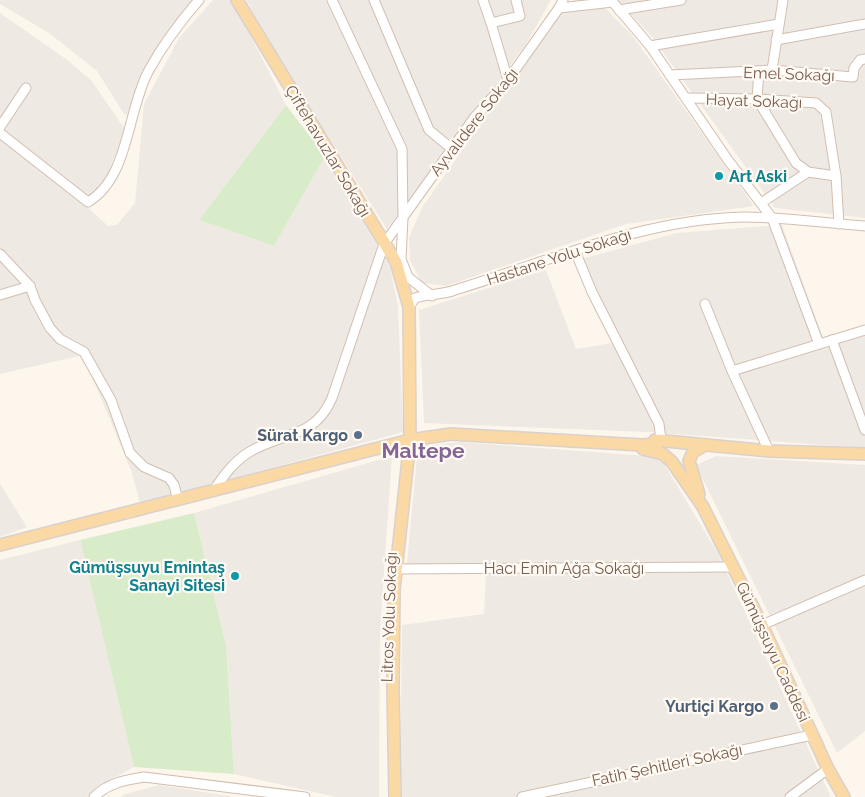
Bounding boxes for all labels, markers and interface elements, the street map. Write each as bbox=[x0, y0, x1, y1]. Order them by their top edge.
street label: Emel Sokağı bbox=[743, 63, 835, 85]
street label: Ayvalıdere Sokağı bbox=[426, 64, 522, 180]
street label: Çiftehavuzlar Sokağı bbox=[281, 82, 375, 220]
street label: Hayat Sokağı bbox=[705, 90, 803, 112]
place label: Art Aski bbox=[729, 167, 787, 186]
marker: Art Aski bbox=[713, 170, 725, 182]
street label: Hastane Yolu Sokağı bbox=[484, 225, 634, 289]
place label: Sürat Kargo bbox=[257, 426, 348, 445]
marker: Sürat Kargo bbox=[352, 429, 364, 441]
district label: Maltepe bbox=[381, 438, 465, 463]
street label: Litros Yolu Sokağı bbox=[377, 551, 401, 683]
place label: Gümüşsuyu Emintaş Sanayi Sitesi bbox=[69, 558, 225, 595]
street label: Hacı Emin Ağa Sokağı bbox=[484, 559, 644, 578]
marker: Gümüşsuyu Emintaş Sanayi Sitesi bbox=[229, 570, 241, 582]
street label: Gümüşsuyu Caddesi bbox=[732, 579, 814, 725]
place label: Yurtiçi Kargo bbox=[665, 697, 764, 716]
marker: Yurtiçi Kargo bbox=[768, 700, 780, 712]
street label: Fatih Şehitleri Sokağı bbox=[590, 740, 744, 790]

